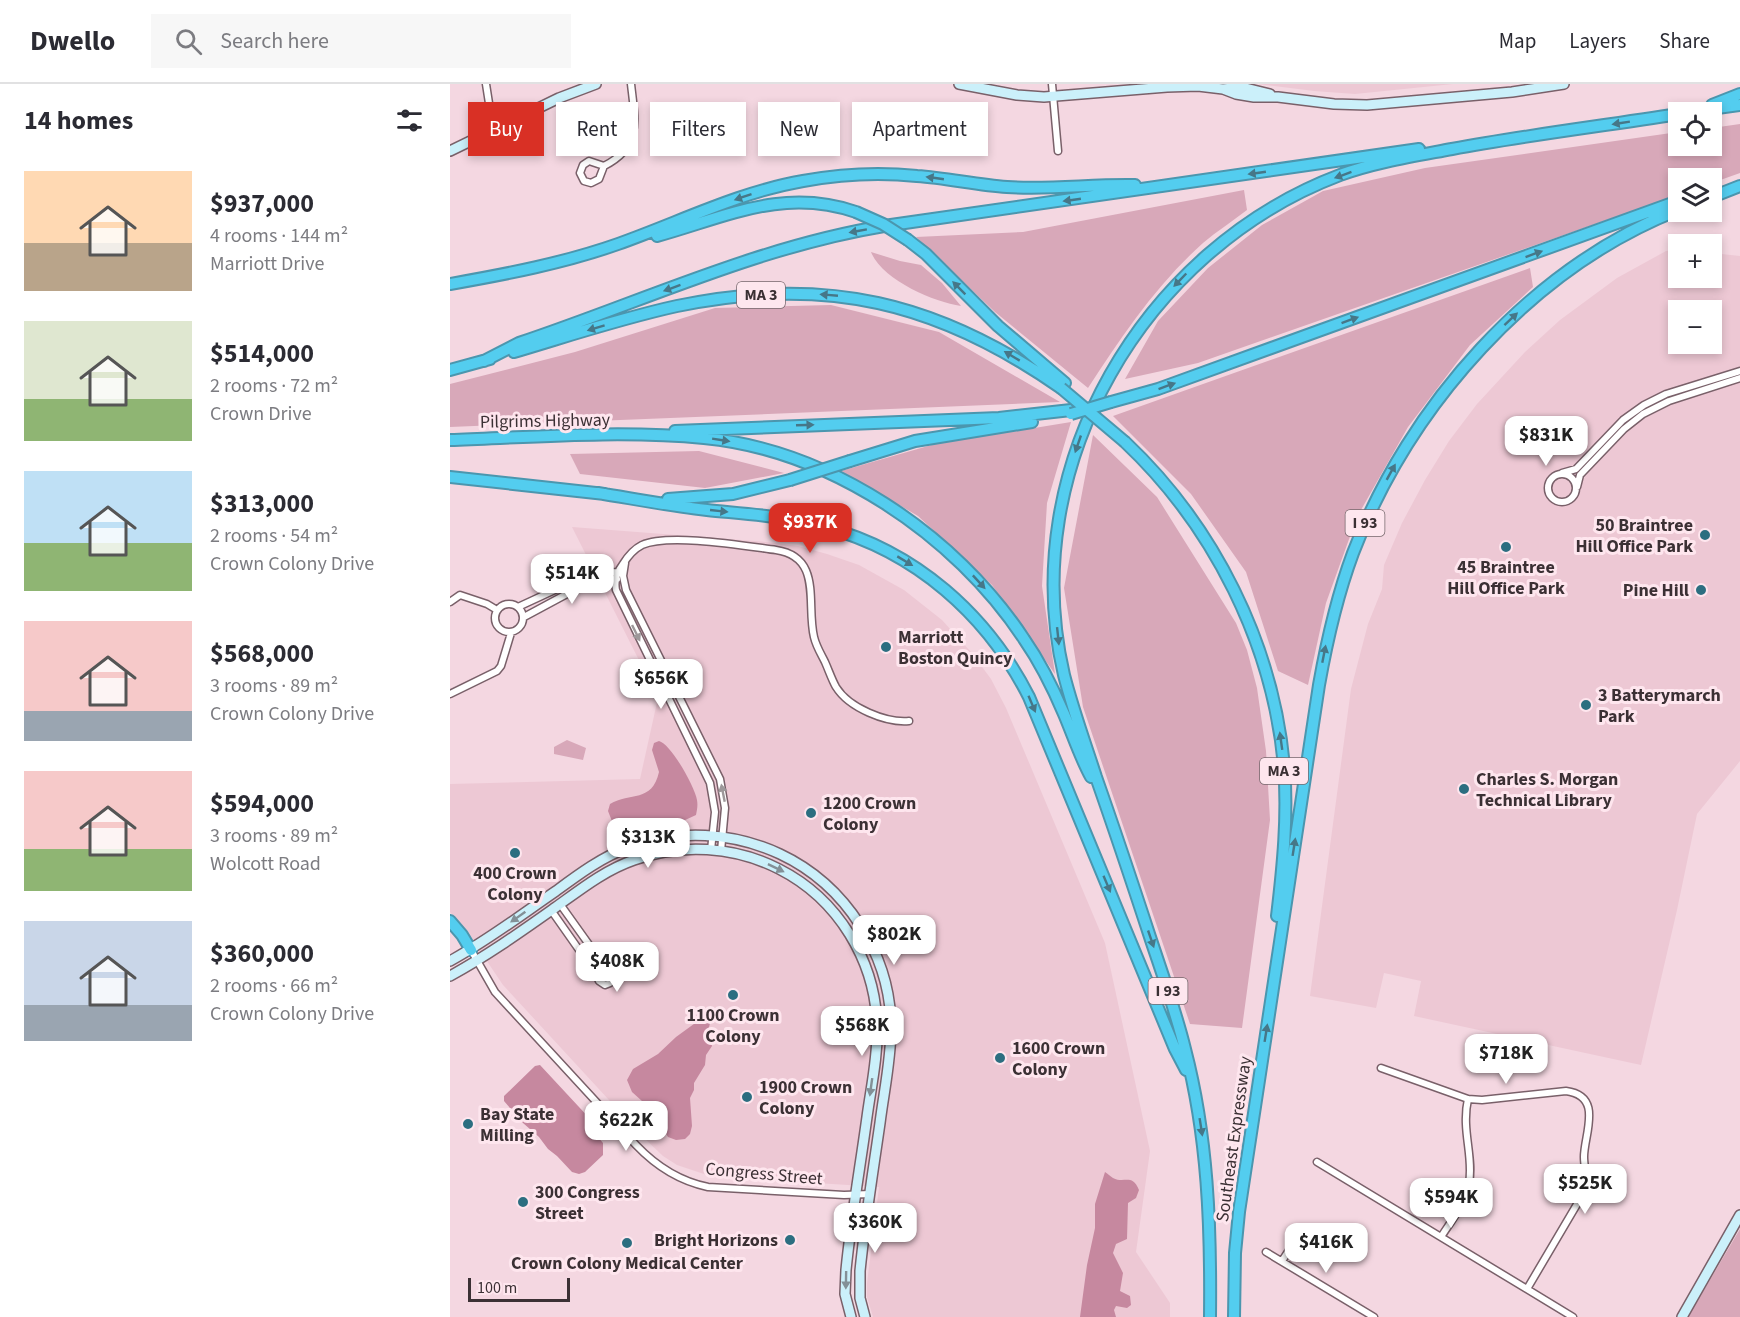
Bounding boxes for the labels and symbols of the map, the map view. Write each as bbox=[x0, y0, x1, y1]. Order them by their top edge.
one-way arrow bbox=[1611, 118, 1630, 127]
one-way arrow bbox=[1248, 168, 1267, 177]
one-way arrow bbox=[1334, 170, 1352, 180]
one-way arrow bbox=[926, 173, 945, 182]
one-way arrow bbox=[734, 192, 752, 202]
one-way arrow bbox=[1062, 195, 1081, 204]
one-way arrow bbox=[848, 227, 867, 236]
one-way arrow bbox=[1525, 248, 1543, 258]
one-way arrow bbox=[1174, 272, 1188, 286]
one-way arrow bbox=[952, 281, 966, 295]
road number: MA 3 bbox=[737, 282, 785, 308]
one-way arrow bbox=[663, 284, 681, 294]
one-way arrow bbox=[819, 290, 838, 300]
one-way arrow bbox=[1504, 312, 1519, 326]
one-way arrow bbox=[1341, 314, 1359, 324]
one-way arrow bbox=[587, 324, 605, 333]
one-way arrow bbox=[1004, 351, 1020, 362]
one-way arrow bbox=[1158, 380, 1176, 390]
street label: Pilgrims Highway bbox=[480, 407, 611, 435]
pin: $831K bbox=[1504, 416, 1588, 467]
one-way arrow bbox=[795, 421, 814, 430]
one-way arrow bbox=[1073, 435, 1082, 453]
one-way arrow bbox=[711, 436, 730, 445]
one-way arrow bbox=[1386, 463, 1396, 480]
pin: $937K bbox=[768, 503, 852, 554]
one-way arrow bbox=[709, 506, 728, 516]
road number: I 93 bbox=[1346, 510, 1384, 536]
place label: 50 Braintree Hill Office Park bbox=[1575, 513, 1693, 559]
marker: 50 Braintree Hill Office Park bbox=[1698, 528, 1712, 542]
marker: 45 Braintree Hill Office Park bbox=[1499, 540, 1513, 554]
pin: $514K bbox=[530, 554, 614, 605]
one-way arrow bbox=[897, 555, 913, 566]
place label: 45 Braintree Hill Office Park bbox=[1447, 555, 1565, 601]
one-way arrow bbox=[972, 574, 985, 589]
place label: Pine Hill bbox=[1623, 578, 1689, 603]
marker: Pine Hill bbox=[1694, 583, 1708, 597]
one-way arrow bbox=[631, 624, 641, 642]
place label: Marriott Boston Quincy bbox=[898, 625, 1013, 671]
one-way arrow bbox=[1053, 627, 1063, 646]
marker: Marriott Boston Quincy bbox=[879, 640, 893, 654]
one-way arrow bbox=[1320, 644, 1329, 663]
pin: $656K bbox=[619, 659, 703, 710]
place label: 3 Batterymarch Park bbox=[1598, 683, 1721, 729]
one-way arrow bbox=[1027, 696, 1037, 714]
marker: 3 Batterymarch Park bbox=[1579, 698, 1593, 712]
one-way arrow bbox=[1276, 731, 1285, 750]
road number: MA 3 bbox=[1260, 758, 1308, 784]
place label: Charles S. Morgan Technical Library bbox=[1476, 767, 1618, 813]
marker: Charles S. Morgan Technical Library bbox=[1457, 782, 1471, 796]
one-way arrow bbox=[718, 783, 727, 802]
place label: 1200 Crown Colony bbox=[823, 791, 916, 837]
marker: 1200 Crown Colony bbox=[804, 806, 818, 820]
pin: $313K bbox=[606, 818, 690, 869]
one-way arrow bbox=[1290, 837, 1299, 856]
marker: 400 Crown Colony bbox=[508, 846, 522, 860]
place label: 400 Crown Colony bbox=[473, 861, 557, 907]
one-way arrow bbox=[768, 863, 785, 873]
one-way arrow bbox=[1103, 876, 1112, 893]
one-way arrow bbox=[511, 911, 527, 923]
pin: $802K bbox=[852, 915, 936, 966]
one-way arrow bbox=[1146, 930, 1156, 948]
pin: $408K bbox=[575, 942, 659, 993]
road number: I 93 bbox=[1148, 978, 1188, 1004]
marker: 1100 Crown Colony bbox=[726, 988, 740, 1002]
place label: 1100 Crown Colony bbox=[686, 1003, 780, 1049]
pin: $568K bbox=[820, 1006, 904, 1057]
one-way arrow bbox=[1262, 1024, 1271, 1043]
pin: $718K bbox=[1464, 1034, 1548, 1085]
place label: 1600 Crown Colony bbox=[1012, 1036, 1105, 1082]
marker: 1600 Crown Colony bbox=[993, 1051, 1007, 1065]
street label: Southeast Expressway bbox=[1210, 1054, 1258, 1223]
place label: 1900 Crown Colony bbox=[759, 1075, 852, 1121]
one-way arrow bbox=[867, 1077, 876, 1096]
marker: 1900 Crown Colony bbox=[740, 1090, 754, 1104]
pin: $622K bbox=[584, 1101, 668, 1152]
place label: Bay State Milling bbox=[480, 1102, 554, 1148]
marker: Bay State Milling bbox=[461, 1117, 475, 1131]
one-way arrow bbox=[1196, 1117, 1205, 1136]
street label: Congress Street bbox=[704, 1156, 824, 1192]
pin: $525K bbox=[1543, 1164, 1627, 1215]
pin: $594K bbox=[1409, 1178, 1493, 1229]
place label: 300 Congress Street bbox=[535, 1180, 640, 1226]
marker: 300 Congress Street bbox=[516, 1195, 530, 1209]
pin: $360K bbox=[833, 1203, 917, 1254]
pin: $416K bbox=[1284, 1223, 1368, 1274]
place label: Bright Horizons bbox=[654, 1228, 778, 1253]
marker: Bright Horizons bbox=[783, 1233, 797, 1247]
marker: Crown Colony Medical Center bbox=[620, 1236, 634, 1250]
place label: Crown Colony Medical Center bbox=[511, 1251, 744, 1276]
one-way arrow bbox=[841, 1270, 850, 1289]
scale bar bbox=[468, 1275, 570, 1302]

